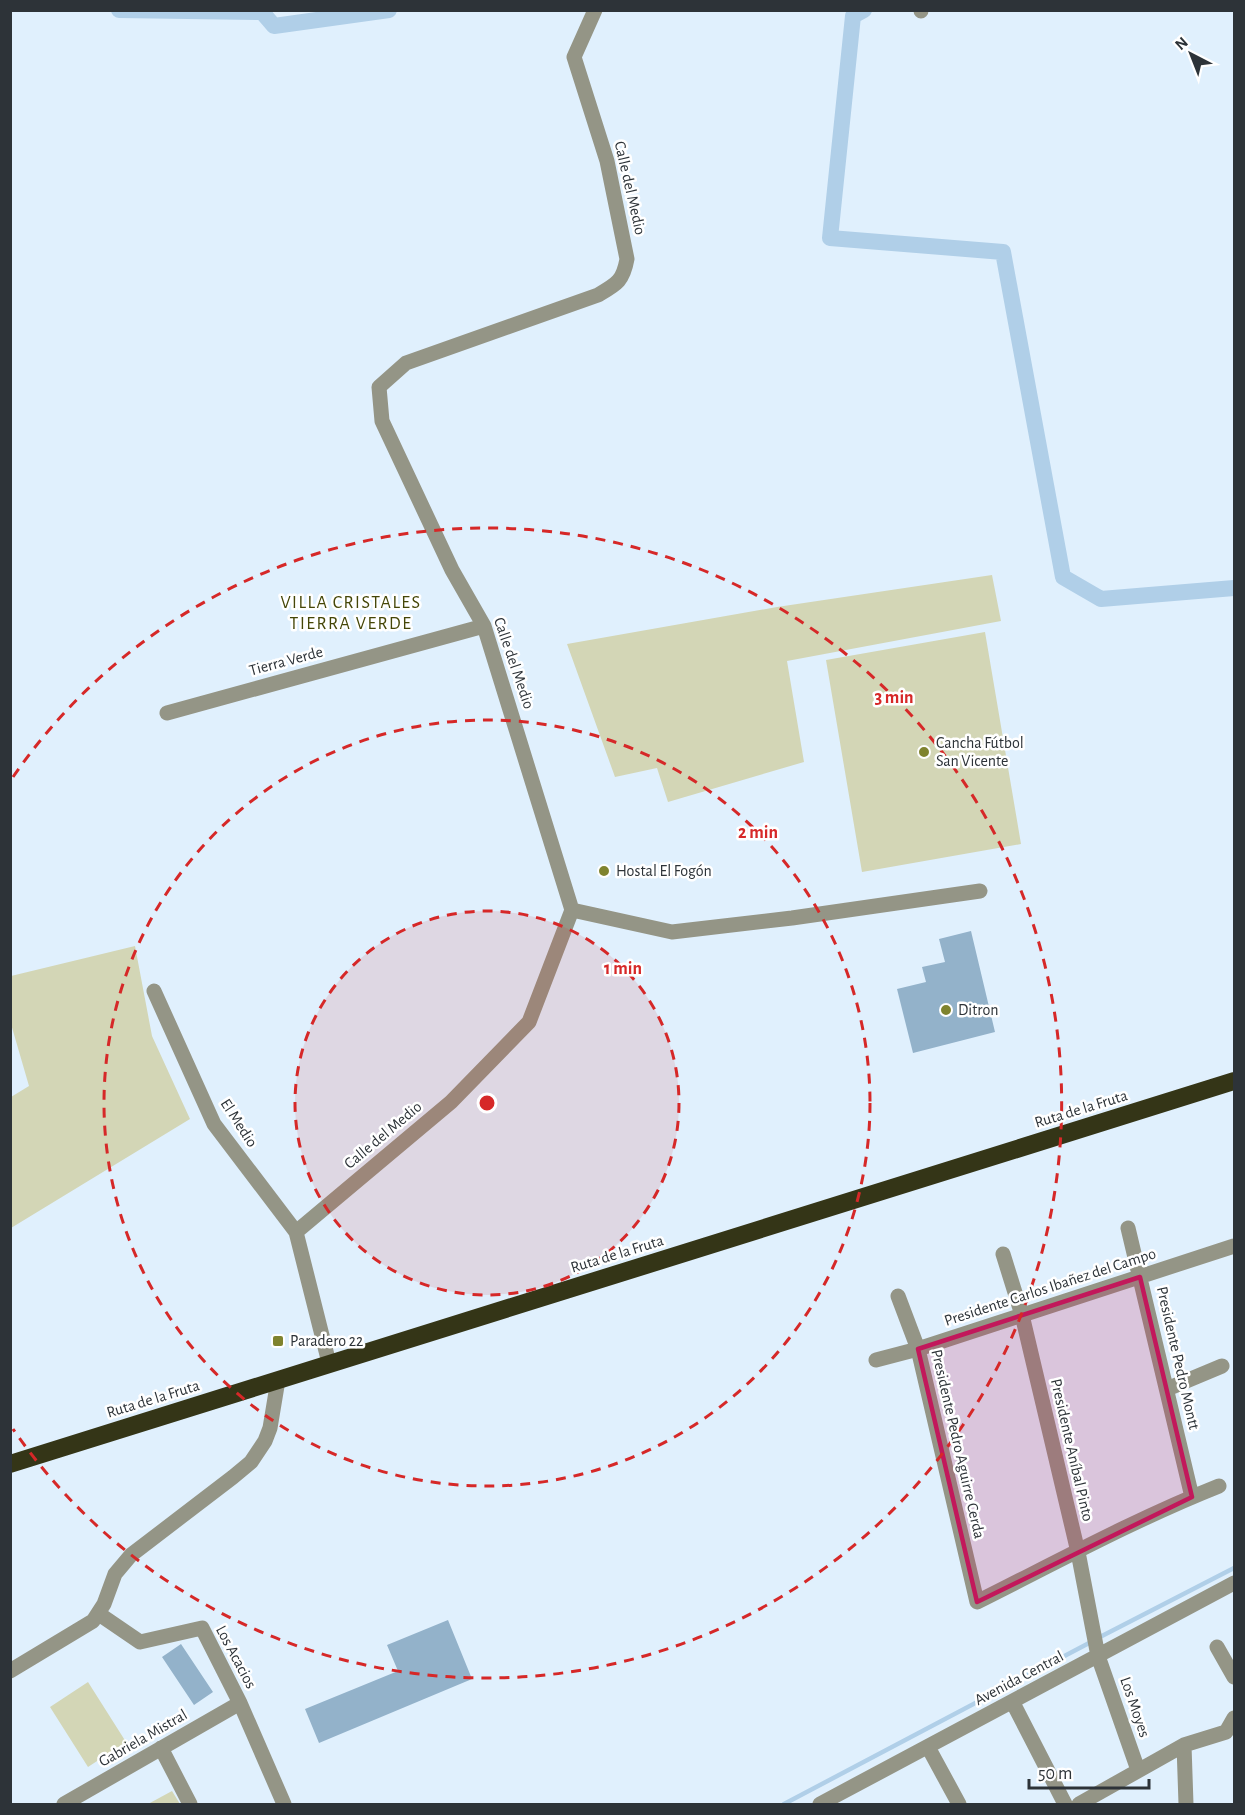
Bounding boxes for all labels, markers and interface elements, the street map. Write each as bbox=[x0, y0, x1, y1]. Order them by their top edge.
north arrow bbox=[1161, 24, 1221, 84]
text: N bbox=[1172, 34, 1191, 53]
street label: Calle del Medio bbox=[611, 140, 649, 237]
district label: VILLA CRISTALES TIERRA VERDE bbox=[280, 594, 422, 633]
street label: Calle del Medio bbox=[491, 615, 537, 711]
street label: Tierra Verde bbox=[247, 643, 325, 679]
text: 3 min bbox=[874, 689, 914, 707]
place label: Cancha Fútbol San Vicente bbox=[936, 735, 1024, 769]
marker: Cancha Fútbol San Vicente bbox=[917, 745, 931, 759]
text: 2 min bbox=[738, 824, 778, 842]
place label: Hostal El Fogón bbox=[616, 863, 712, 879]
marker: Hostal El Fogón bbox=[597, 864, 611, 878]
text: 1 min bbox=[604, 960, 642, 978]
place label: Ditron bbox=[958, 1002, 998, 1018]
marker: Ditron bbox=[939, 1003, 953, 1017]
street label: Ruta de la Fruta bbox=[1033, 1087, 1129, 1131]
centre of rings bbox=[477, 1093, 497, 1113]
street label: El Medio bbox=[218, 1096, 260, 1150]
street label: Calle del Medio bbox=[341, 1098, 425, 1172]
street label: Ruta de la Fruta bbox=[569, 1232, 665, 1276]
street label: Presidente Carlos Ibañez del Campo bbox=[942, 1245, 1158, 1329]
street label: Presidente Pedro Montt bbox=[1154, 1285, 1202, 1431]
place label: Paradero 22 bbox=[290, 1333, 363, 1349]
marker: Paradero 22 bbox=[271, 1334, 285, 1348]
street label: Presidente Pedro Aguirre Cerda bbox=[928, 1348, 988, 1540]
street label: Ruta de la Fruta bbox=[105, 1377, 201, 1421]
street label: Presidente Aníbal Pinto bbox=[1048, 1377, 1096, 1523]
street label: Los Acacios bbox=[213, 1623, 259, 1691]
street label: Avenida Central bbox=[972, 1648, 1066, 1708]
street label: Los Moyes bbox=[1116, 1675, 1153, 1740]
street label: Gabriela Mistral bbox=[96, 1706, 190, 1770]
scale bar bbox=[1029, 1752, 1149, 1790]
text: 50 m bbox=[1038, 1765, 1072, 1783]

